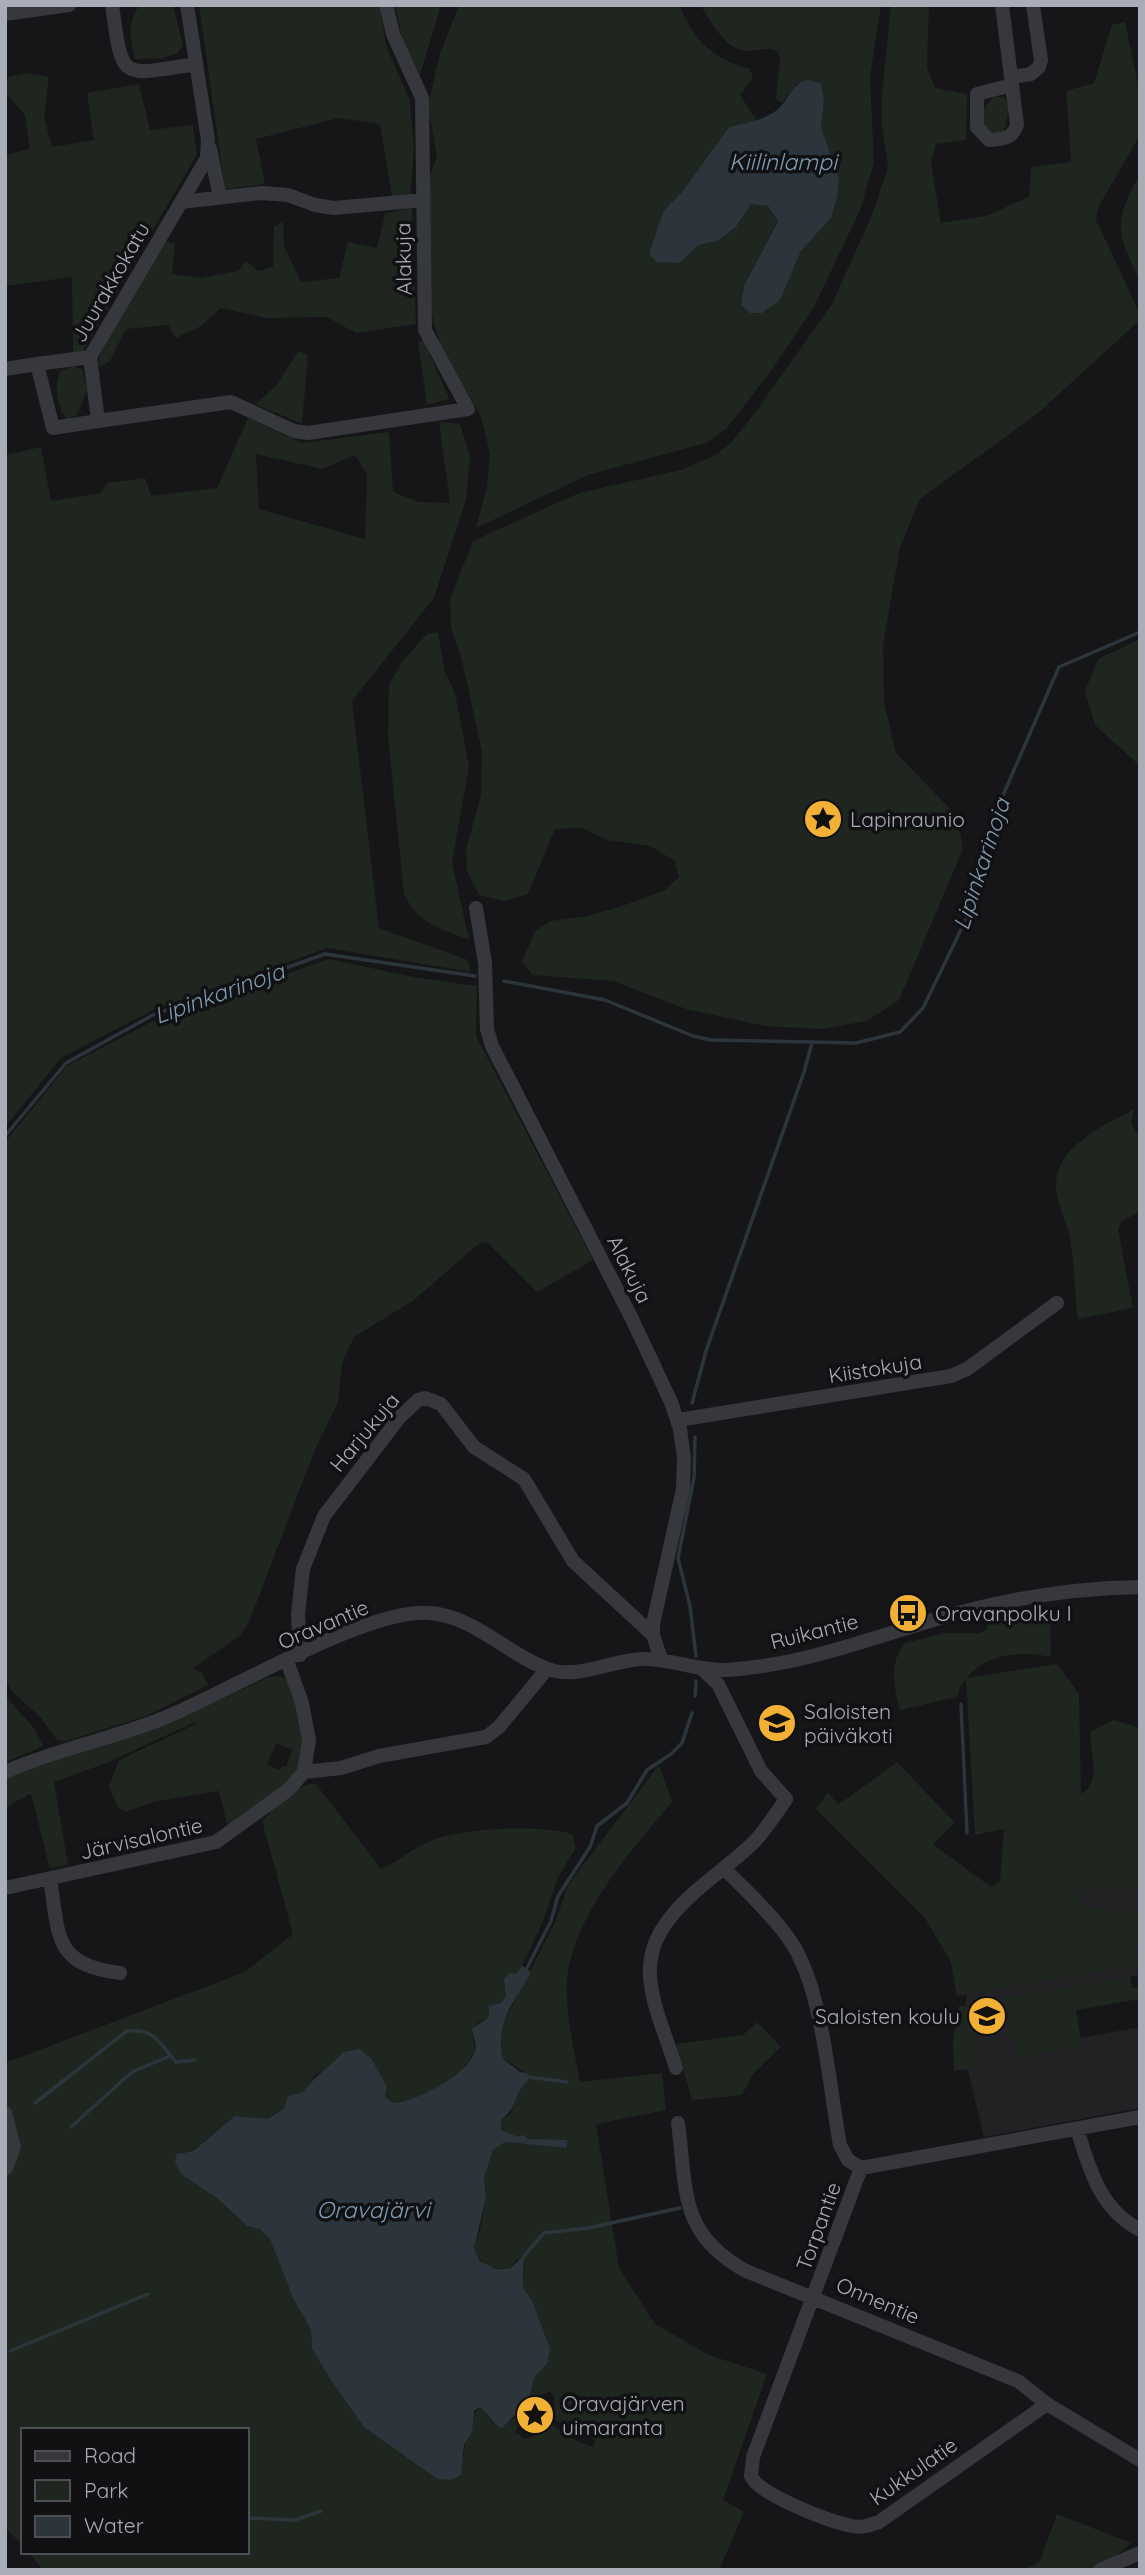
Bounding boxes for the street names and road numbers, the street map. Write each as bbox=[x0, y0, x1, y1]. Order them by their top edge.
street label: Juurakkokatu bbox=[65, 217, 155, 347]
street label: Alakuja bbox=[389, 222, 417, 296]
street label: Alakuja bbox=[602, 1231, 658, 1307]
street label: Kiistokuja bbox=[826, 1348, 924, 1388]
street label: Harjukuja bbox=[324, 1387, 404, 1477]
street label: Oravantie bbox=[274, 1593, 372, 1655]
street label: Ruikantie bbox=[767, 1608, 861, 1654]
street label: Järvisalontie bbox=[77, 1811, 205, 1865]
street label: Torpantie bbox=[790, 2178, 846, 2274]
street label: Onnentie bbox=[832, 2271, 924, 2329]
street label: Kukkulatie bbox=[864, 2431, 962, 2511]

